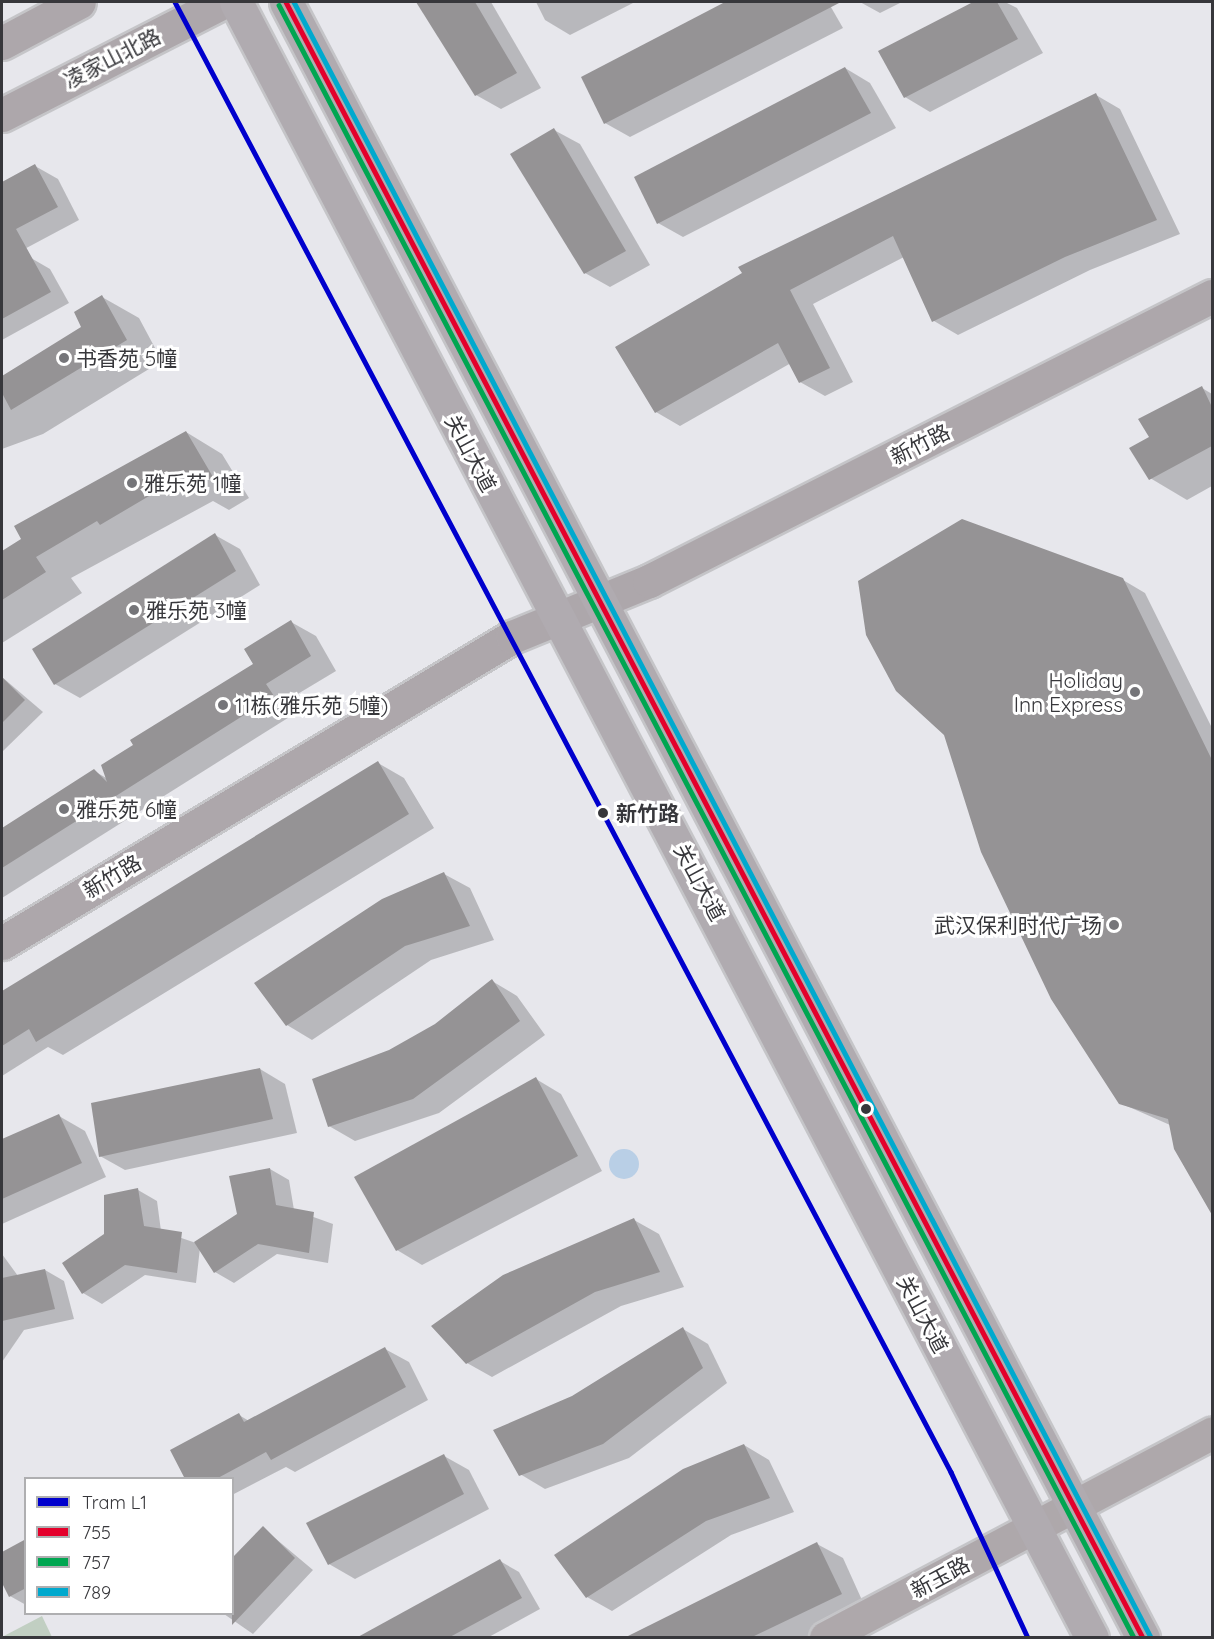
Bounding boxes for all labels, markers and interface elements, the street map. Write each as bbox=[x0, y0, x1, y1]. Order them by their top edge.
street label: 凌家山北路 bbox=[60, 23, 164, 93]
place label: 书香苑 5幢 bbox=[76, 345, 177, 371]
marker: 书香苑 5幢 bbox=[57, 351, 71, 365]
street label: 关山大道 bbox=[440, 410, 502, 496]
street label: 新竹路 bbox=[886, 418, 954, 470]
place label: 雅乐苑 1幢 bbox=[144, 470, 242, 496]
marker: 雅乐苑 1幢 bbox=[125, 476, 139, 490]
place label: 雅乐苑 3幢 bbox=[146, 597, 247, 623]
marker: 雅乐苑 3幢 bbox=[127, 603, 141, 617]
place label: Holiday Inn Express bbox=[1014, 667, 1123, 717]
marker: Holiday Inn Express bbox=[1128, 685, 1142, 699]
place label: 11栋(雅乐苑 5幢) bbox=[235, 692, 388, 718]
marker: 11栋(雅乐苑 5幢) bbox=[216, 698, 230, 712]
place label: 雅乐苑 6幢 bbox=[76, 796, 177, 822]
place label: 新竹路 bbox=[616, 800, 679, 826]
marker: 雅乐苑 6幢 bbox=[57, 802, 71, 816]
marker: 新竹路 bbox=[594, 804, 612, 822]
street label: 关山大道 bbox=[669, 839, 731, 925]
street label: 新竹路 bbox=[79, 849, 145, 903]
place label: 武汉保利时代广场 bbox=[934, 912, 1102, 938]
marker: 武汉保利时代广场 bbox=[1107, 918, 1121, 932]
unlabelled marker bbox=[860, 1103, 872, 1115]
street label: 关山大道 bbox=[892, 1271, 954, 1357]
legend bbox=[24, 1477, 234, 1615]
text: Tram L1 bbox=[82, 1491, 147, 1514]
text: 755 bbox=[82, 1521, 111, 1544]
text: 757 bbox=[82, 1551, 110, 1574]
street label: 新玉路 bbox=[906, 1551, 974, 1603]
text: 789 bbox=[82, 1581, 111, 1604]

